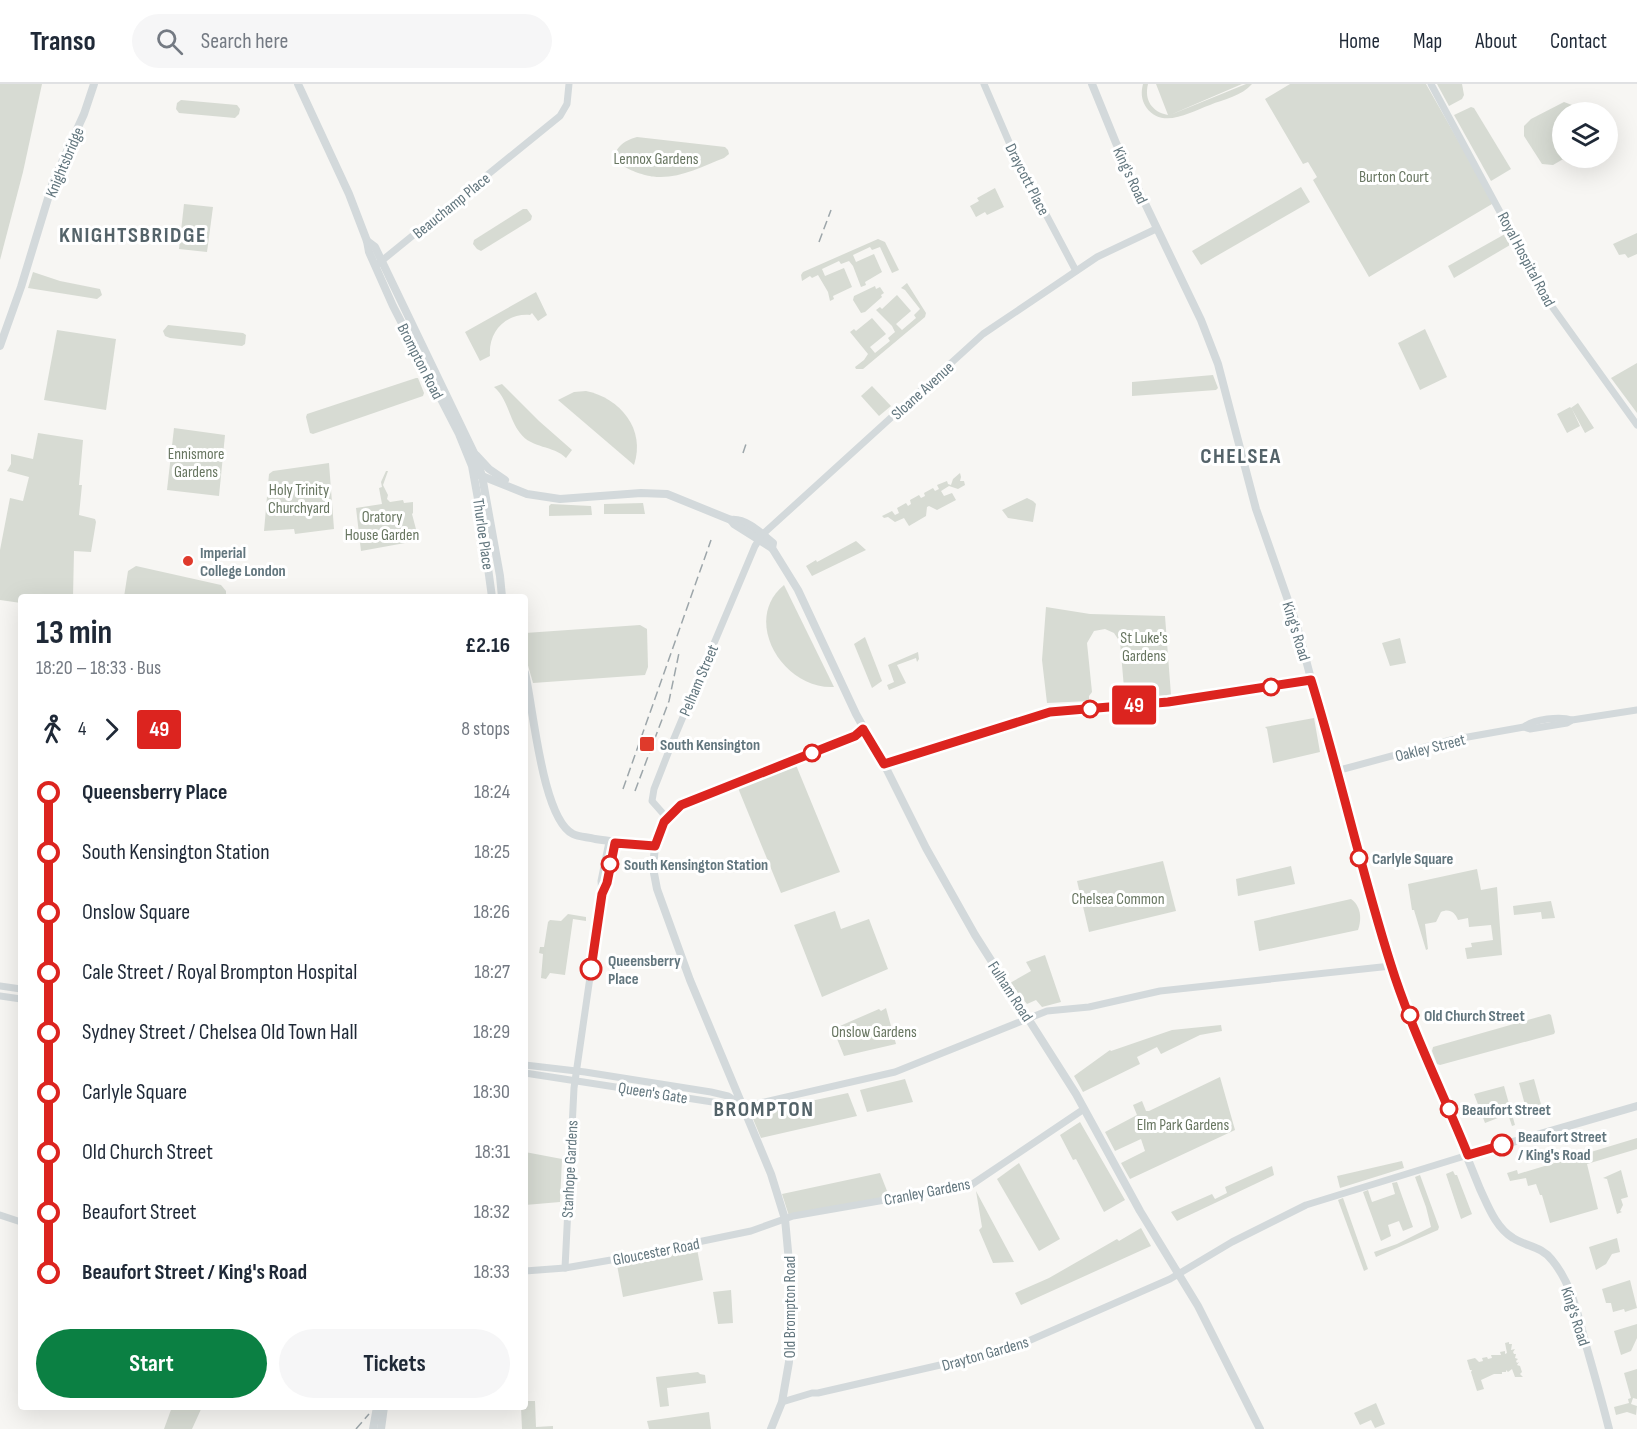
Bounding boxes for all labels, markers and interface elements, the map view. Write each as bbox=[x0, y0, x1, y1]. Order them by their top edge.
search box bbox=[132, 14, 552, 68]
text: Transo bbox=[30, 25, 96, 58]
icon: search bbox=[153, 25, 186, 58]
text: Search here bbox=[201, 28, 288, 55]
text: Home bbox=[1339, 29, 1380, 54]
text: Map bbox=[1413, 29, 1442, 54]
text: About bbox=[1475, 29, 1517, 54]
text: Contact bbox=[1550, 29, 1607, 54]
map controls bbox=[1552, 102, 1618, 168]
button: layers bbox=[1552, 102, 1618, 168]
street label: Knightsbridge bbox=[42, 125, 89, 201]
street label: Draycott Place bbox=[1000, 141, 1053, 219]
street label: King's Road bbox=[1108, 144, 1151, 207]
park label: Lennox Gardens bbox=[613, 150, 699, 169]
park label: Burton Court bbox=[1359, 168, 1429, 187]
street label: Beauchamp Place bbox=[409, 169, 494, 243]
street label: Royal Hospital Road bbox=[1493, 209, 1559, 310]
district label: KNIGHTSBRIDGE bbox=[59, 222, 207, 249]
street label: Brompton Road bbox=[392, 321, 447, 403]
street label: Sloane Avenue bbox=[888, 358, 958, 424]
district label: CHELSEA bbox=[1200, 443, 1282, 470]
park label: Ennismore Gardens bbox=[168, 445, 224, 482]
park label: Holy Trinity Churchyard bbox=[268, 481, 330, 518]
street label: Thurloe Place bbox=[468, 497, 497, 571]
park label: Oratory House Garden bbox=[345, 508, 419, 545]
place label: Imperial College London bbox=[200, 544, 286, 581]
marker: Imperial College London bbox=[181, 554, 195, 568]
street label: King's Road bbox=[1278, 600, 1314, 663]
text: 13 min bbox=[36, 613, 112, 653]
park label: St Luke's Gardens bbox=[1120, 629, 1168, 666]
text: £2.16 bbox=[465, 632, 510, 659]
street label: Pelham Street bbox=[676, 642, 723, 719]
text: 18:20 – 18:33 · Bus bbox=[36, 656, 161, 680]
unlabelled marker bbox=[1262, 678, 1280, 696]
line badge: 49 bbox=[1107, 686, 1161, 724]
text: 49 bbox=[1124, 693, 1144, 718]
unlabelled marker bbox=[1081, 700, 1099, 718]
icon: walk bbox=[36, 713, 69, 746]
icon: forward bbox=[95, 713, 128, 746]
text: 4 bbox=[78, 717, 86, 741]
text: 49 bbox=[149, 717, 169, 742]
text: 8 stops bbox=[461, 717, 510, 741]
street label: Oakley Street bbox=[1393, 731, 1468, 766]
marker: South Kensington bbox=[638, 735, 656, 753]
place label: South Kensington bbox=[660, 736, 760, 755]
unlabelled marker bbox=[803, 744, 821, 762]
text: Queensberry Place bbox=[82, 779, 227, 806]
text: 18:24 bbox=[474, 780, 510, 804]
text: South Kensington Station bbox=[82, 839, 270, 866]
text: 18:25 bbox=[474, 840, 510, 864]
marker: Carlyle Square bbox=[1350, 849, 1368, 867]
place label: Carlyle Square bbox=[1372, 850, 1454, 869]
marker: South Kensington Station bbox=[601, 855, 619, 873]
place label: South Kensington Station bbox=[624, 856, 768, 875]
park label: Chelsea Common bbox=[1071, 890, 1165, 909]
text: Onslow Square bbox=[82, 899, 190, 926]
text: 18:26 bbox=[473, 900, 510, 924]
place label: Queensberry Place bbox=[608, 952, 681, 989]
marker: Queensberry Place bbox=[580, 958, 602, 980]
street label: Fulham Road bbox=[983, 958, 1036, 1026]
text: Cale Street / Royal Brompton Hospital bbox=[82, 959, 357, 986]
text: 18:27 bbox=[474, 960, 510, 984]
marker: Old Church Street bbox=[1401, 1006, 1419, 1024]
place label: Old Church Street bbox=[1424, 1007, 1525, 1026]
text: Sydney Street / Chelsea Old Town Hall bbox=[82, 1019, 358, 1046]
text: 18:29 bbox=[473, 1020, 510, 1044]
park label: Onslow Gardens bbox=[831, 1023, 917, 1042]
text: Carlyle Square bbox=[82, 1079, 187, 1106]
street label: Queen's Gate bbox=[617, 1079, 689, 1108]
text: 18:30 bbox=[473, 1080, 510, 1104]
district label: BROMPTON bbox=[714, 1096, 814, 1123]
marker: Beaufort Street bbox=[1440, 1100, 1458, 1118]
place label: Beaufort Street bbox=[1462, 1101, 1551, 1120]
park label: Elm Park Gardens bbox=[1137, 1116, 1229, 1135]
street label: Stanhope Gardens bbox=[558, 1119, 583, 1218]
place label: Beaufort Street / King's Road bbox=[1518, 1128, 1607, 1165]
marker: Beaufort Street / King's Road bbox=[1491, 1134, 1513, 1156]
text: Old Church Street bbox=[82, 1139, 213, 1166]
text: 18:31 bbox=[475, 1140, 510, 1164]
street label: Cranley Gardens bbox=[883, 1175, 972, 1210]
text: Beaufort Street bbox=[82, 1199, 197, 1226]
text: 18:32 bbox=[474, 1200, 510, 1224]
street label: Gloucester Road bbox=[611, 1235, 701, 1270]
street label: Old Brompton Road bbox=[781, 1256, 800, 1358]
text: Beaufort Street / King's Road bbox=[82, 1259, 307, 1286]
text: 18:33 bbox=[474, 1260, 510, 1284]
street label: King's Road bbox=[1556, 1285, 1593, 1348]
button: Start bbox=[36, 1329, 267, 1398]
button: Tickets bbox=[279, 1329, 510, 1398]
street label: Drayton Gardens bbox=[940, 1333, 1031, 1376]

